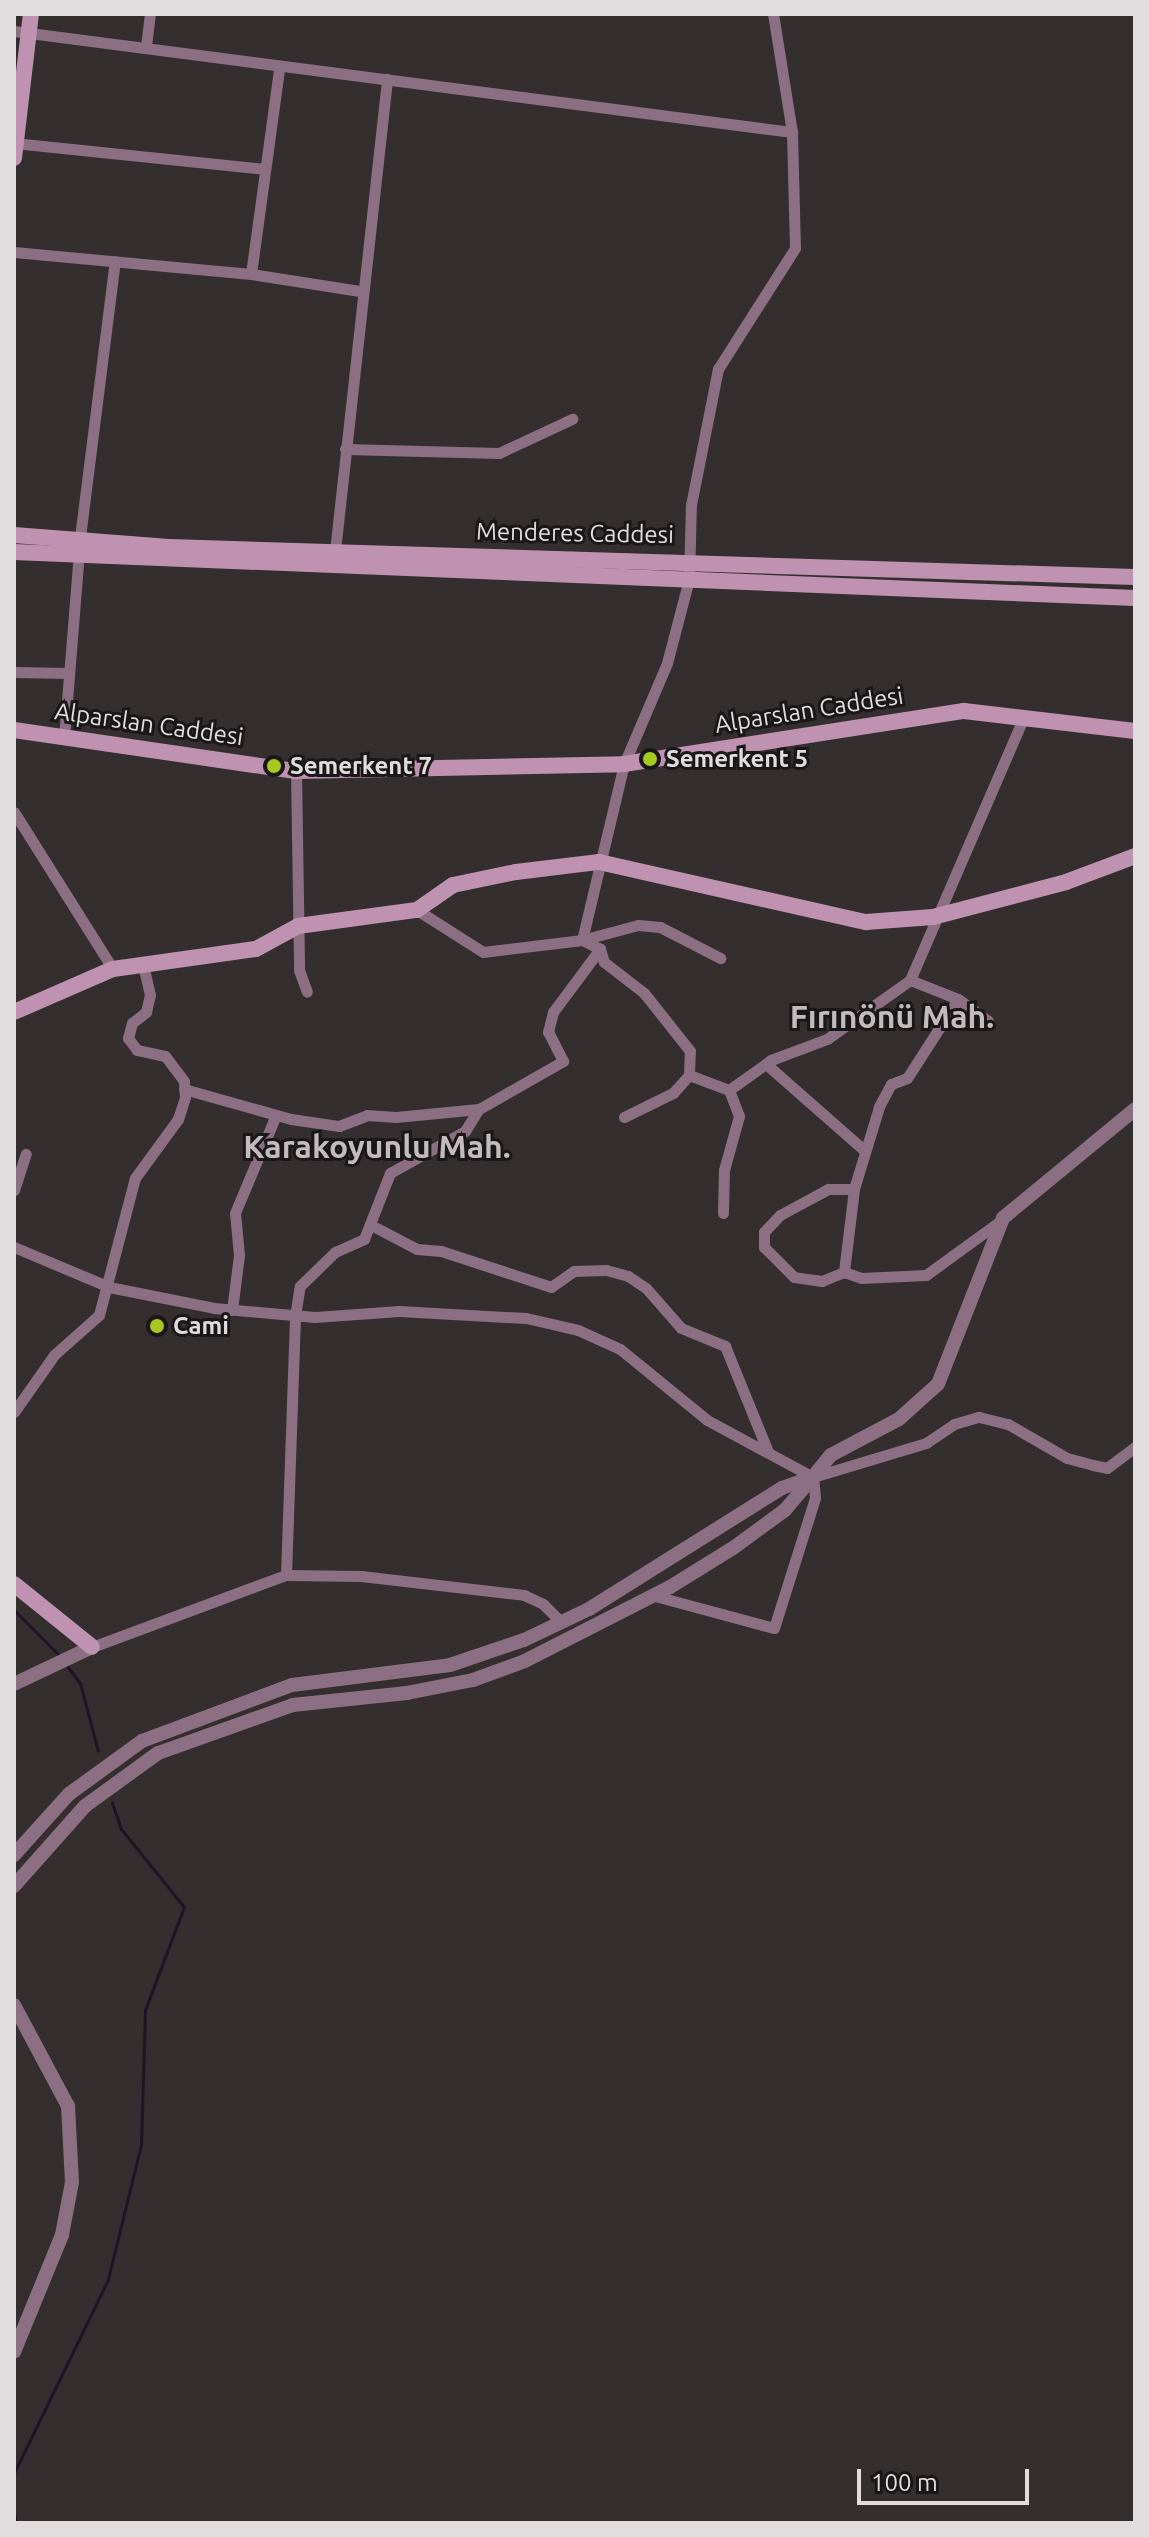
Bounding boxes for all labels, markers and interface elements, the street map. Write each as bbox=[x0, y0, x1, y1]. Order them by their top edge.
street label: Menderes Caddesi bbox=[476, 517, 674, 549]
street label: Alparslan Caddesi bbox=[713, 681, 905, 739]
street label: Alparslan Caddesi bbox=[53, 696, 245, 752]
place label: Semerkent 5 bbox=[666, 745, 808, 773]
marker: Semerkent 5 bbox=[641, 750, 659, 768]
place label: Semerkent 7 bbox=[290, 752, 432, 780]
marker: Semerkent 7 bbox=[265, 757, 283, 775]
district label: Fırınönü Mah. bbox=[790, 997, 994, 1035]
district label: Karakoyunlu Mah. bbox=[243, 1127, 511, 1165]
place label: Cami bbox=[173, 1312, 229, 1340]
marker: Cami bbox=[148, 1317, 166, 1335]
scale bar bbox=[861, 2453, 1033, 2503]
text: 100 m bbox=[871, 2469, 938, 2496]

